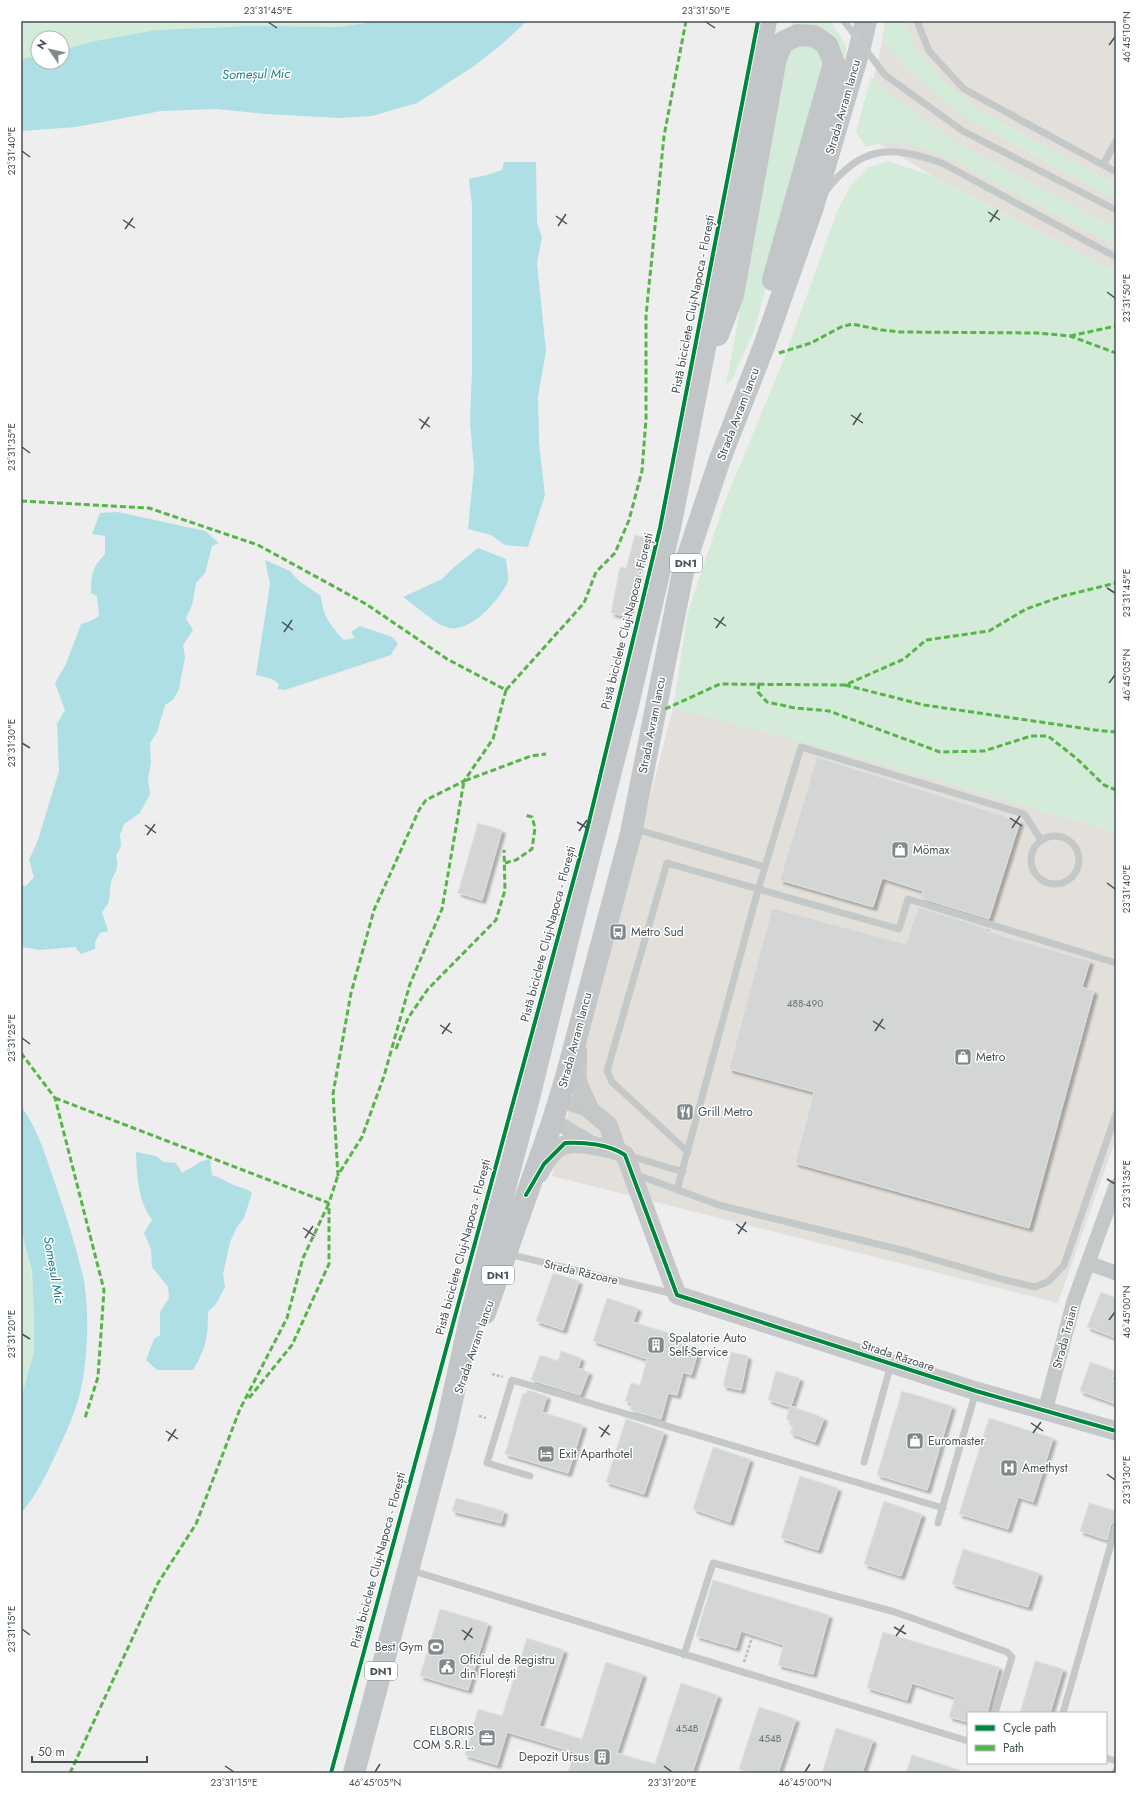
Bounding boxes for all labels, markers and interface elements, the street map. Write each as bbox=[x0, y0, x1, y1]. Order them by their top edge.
text: 23°31'45"E bbox=[244, 3, 292, 18]
text: 23°31'50"E bbox=[682, 3, 730, 18]
text: 46°45'10"N bbox=[1119, 11, 1134, 63]
north arrow bbox=[30, 30, 70, 70]
text: N bbox=[33, 36, 51, 53]
street label: Strada Avram Iancu bbox=[821, 57, 865, 157]
water label: Someșul Mic bbox=[222, 64, 290, 84]
text: 23°31'40"E bbox=[4, 127, 19, 175]
street label: Pistă biciclete Cluj-Napoca - Florești bbox=[667, 213, 719, 395]
text: 23°31'50"E bbox=[1119, 274, 1134, 322]
street label: Strada Avram Iancu bbox=[712, 365, 764, 463]
text: 23°31'35"E bbox=[4, 423, 19, 471]
street label: Pistă biciclete Cluj-Napoca - Florești bbox=[596, 531, 658, 711]
road number: DN1 bbox=[670, 554, 702, 572]
text: 23°31'45"E bbox=[1119, 569, 1134, 617]
text: 46°45'05"N bbox=[1119, 649, 1134, 701]
street label: Strada Avram Iancu bbox=[634, 675, 670, 775]
text: 23°31'30"E bbox=[4, 719, 19, 767]
shop icon: Mömax bbox=[890, 840, 910, 860]
place label: Mömax bbox=[913, 841, 950, 859]
street label: Pistă biciclete Cluj-Napoca - Florești bbox=[516, 844, 580, 1024]
text: 23°31'40"E bbox=[1119, 865, 1134, 913]
bus stop icon: Metro Sud bbox=[608, 922, 628, 942]
place label: Metro Sud bbox=[631, 923, 684, 941]
street label: Strada Avram Iancu bbox=[554, 990, 596, 1090]
house number: 488-490 bbox=[787, 996, 823, 1011]
text: 23°31'25"E bbox=[4, 1014, 19, 1062]
shop icon: Metro bbox=[953, 1047, 973, 1067]
place label: Metro bbox=[976, 1048, 1006, 1066]
restaurant icon: Grill Metro bbox=[675, 1102, 695, 1122]
place label: Grill Metro bbox=[698, 1103, 753, 1121]
street label: Pistă biciclete Cluj-Napoca - Florești bbox=[431, 1157, 495, 1337]
text: 23°31'35"E bbox=[1119, 1160, 1134, 1208]
water label: Someșul Mic bbox=[39, 1235, 69, 1305]
street label: Strada Răzoare bbox=[542, 1255, 620, 1289]
road number: DN1 bbox=[482, 1266, 514, 1284]
text: 46°45'00"N bbox=[1119, 1285, 1134, 1339]
street label: Strada Avram Iancu bbox=[450, 1298, 498, 1396]
street label: Strada Traian bbox=[1048, 1303, 1082, 1371]
text: 23°31'20"E bbox=[4, 1310, 19, 1358]
place label: Spalatorie Auto Self-Service bbox=[669, 1329, 747, 1361]
building icon: Spalatorie Auto Self-Service bbox=[646, 1335, 666, 1355]
street label: Strada Răzoare bbox=[859, 1336, 937, 1376]
shop icon: Euromaster bbox=[905, 1431, 925, 1451]
place label: Euromaster bbox=[928, 1432, 985, 1450]
hotel icon: Exit Aparthotel bbox=[536, 1444, 556, 1464]
place label: Exit Aparthotel bbox=[559, 1445, 632, 1463]
text: 23°31'30"E bbox=[1119, 1456, 1134, 1504]
hospital icon: Amethyst bbox=[999, 1458, 1019, 1478]
place label: Amethyst bbox=[1022, 1459, 1068, 1477]
street label: Pistă biciclete Cluj-Napoca - Florești bbox=[346, 1470, 410, 1650]
text: 23°31'15"E bbox=[4, 1605, 19, 1653]
sports icon: Best Gym bbox=[426, 1637, 446, 1657]
place label: Best Gym bbox=[375, 1638, 423, 1656]
place label: Oficiul de Registru din Florești bbox=[460, 1651, 555, 1683]
public building icon: Oficiul de Registru din Florești bbox=[437, 1657, 457, 1677]
road number: DN1 bbox=[365, 1662, 397, 1680]
legend bbox=[967, 1712, 1107, 1764]
text: Cycle path bbox=[1003, 1719, 1056, 1737]
house number: 454B bbox=[676, 1721, 699, 1736]
place label: ELBORIS COM S.R.L. bbox=[413, 1722, 474, 1754]
office icon: ELBORIS COM S.R.L. bbox=[477, 1728, 497, 1748]
house number: 454B bbox=[759, 1731, 782, 1746]
scale bar bbox=[32, 1738, 147, 1764]
text: Path bbox=[1003, 1739, 1024, 1757]
text: 50 m bbox=[38, 1743, 65, 1761]
building icon: Depozit Ursus bbox=[592, 1747, 612, 1767]
place label: Depozit Ursus bbox=[519, 1748, 589, 1766]
text: 23°31'15"E bbox=[210, 1775, 258, 1790]
text: 46°45'05"N bbox=[349, 1775, 401, 1790]
text: 23°31'20"E bbox=[648, 1775, 696, 1790]
text: 46°45'00"N bbox=[778, 1775, 832, 1790]

